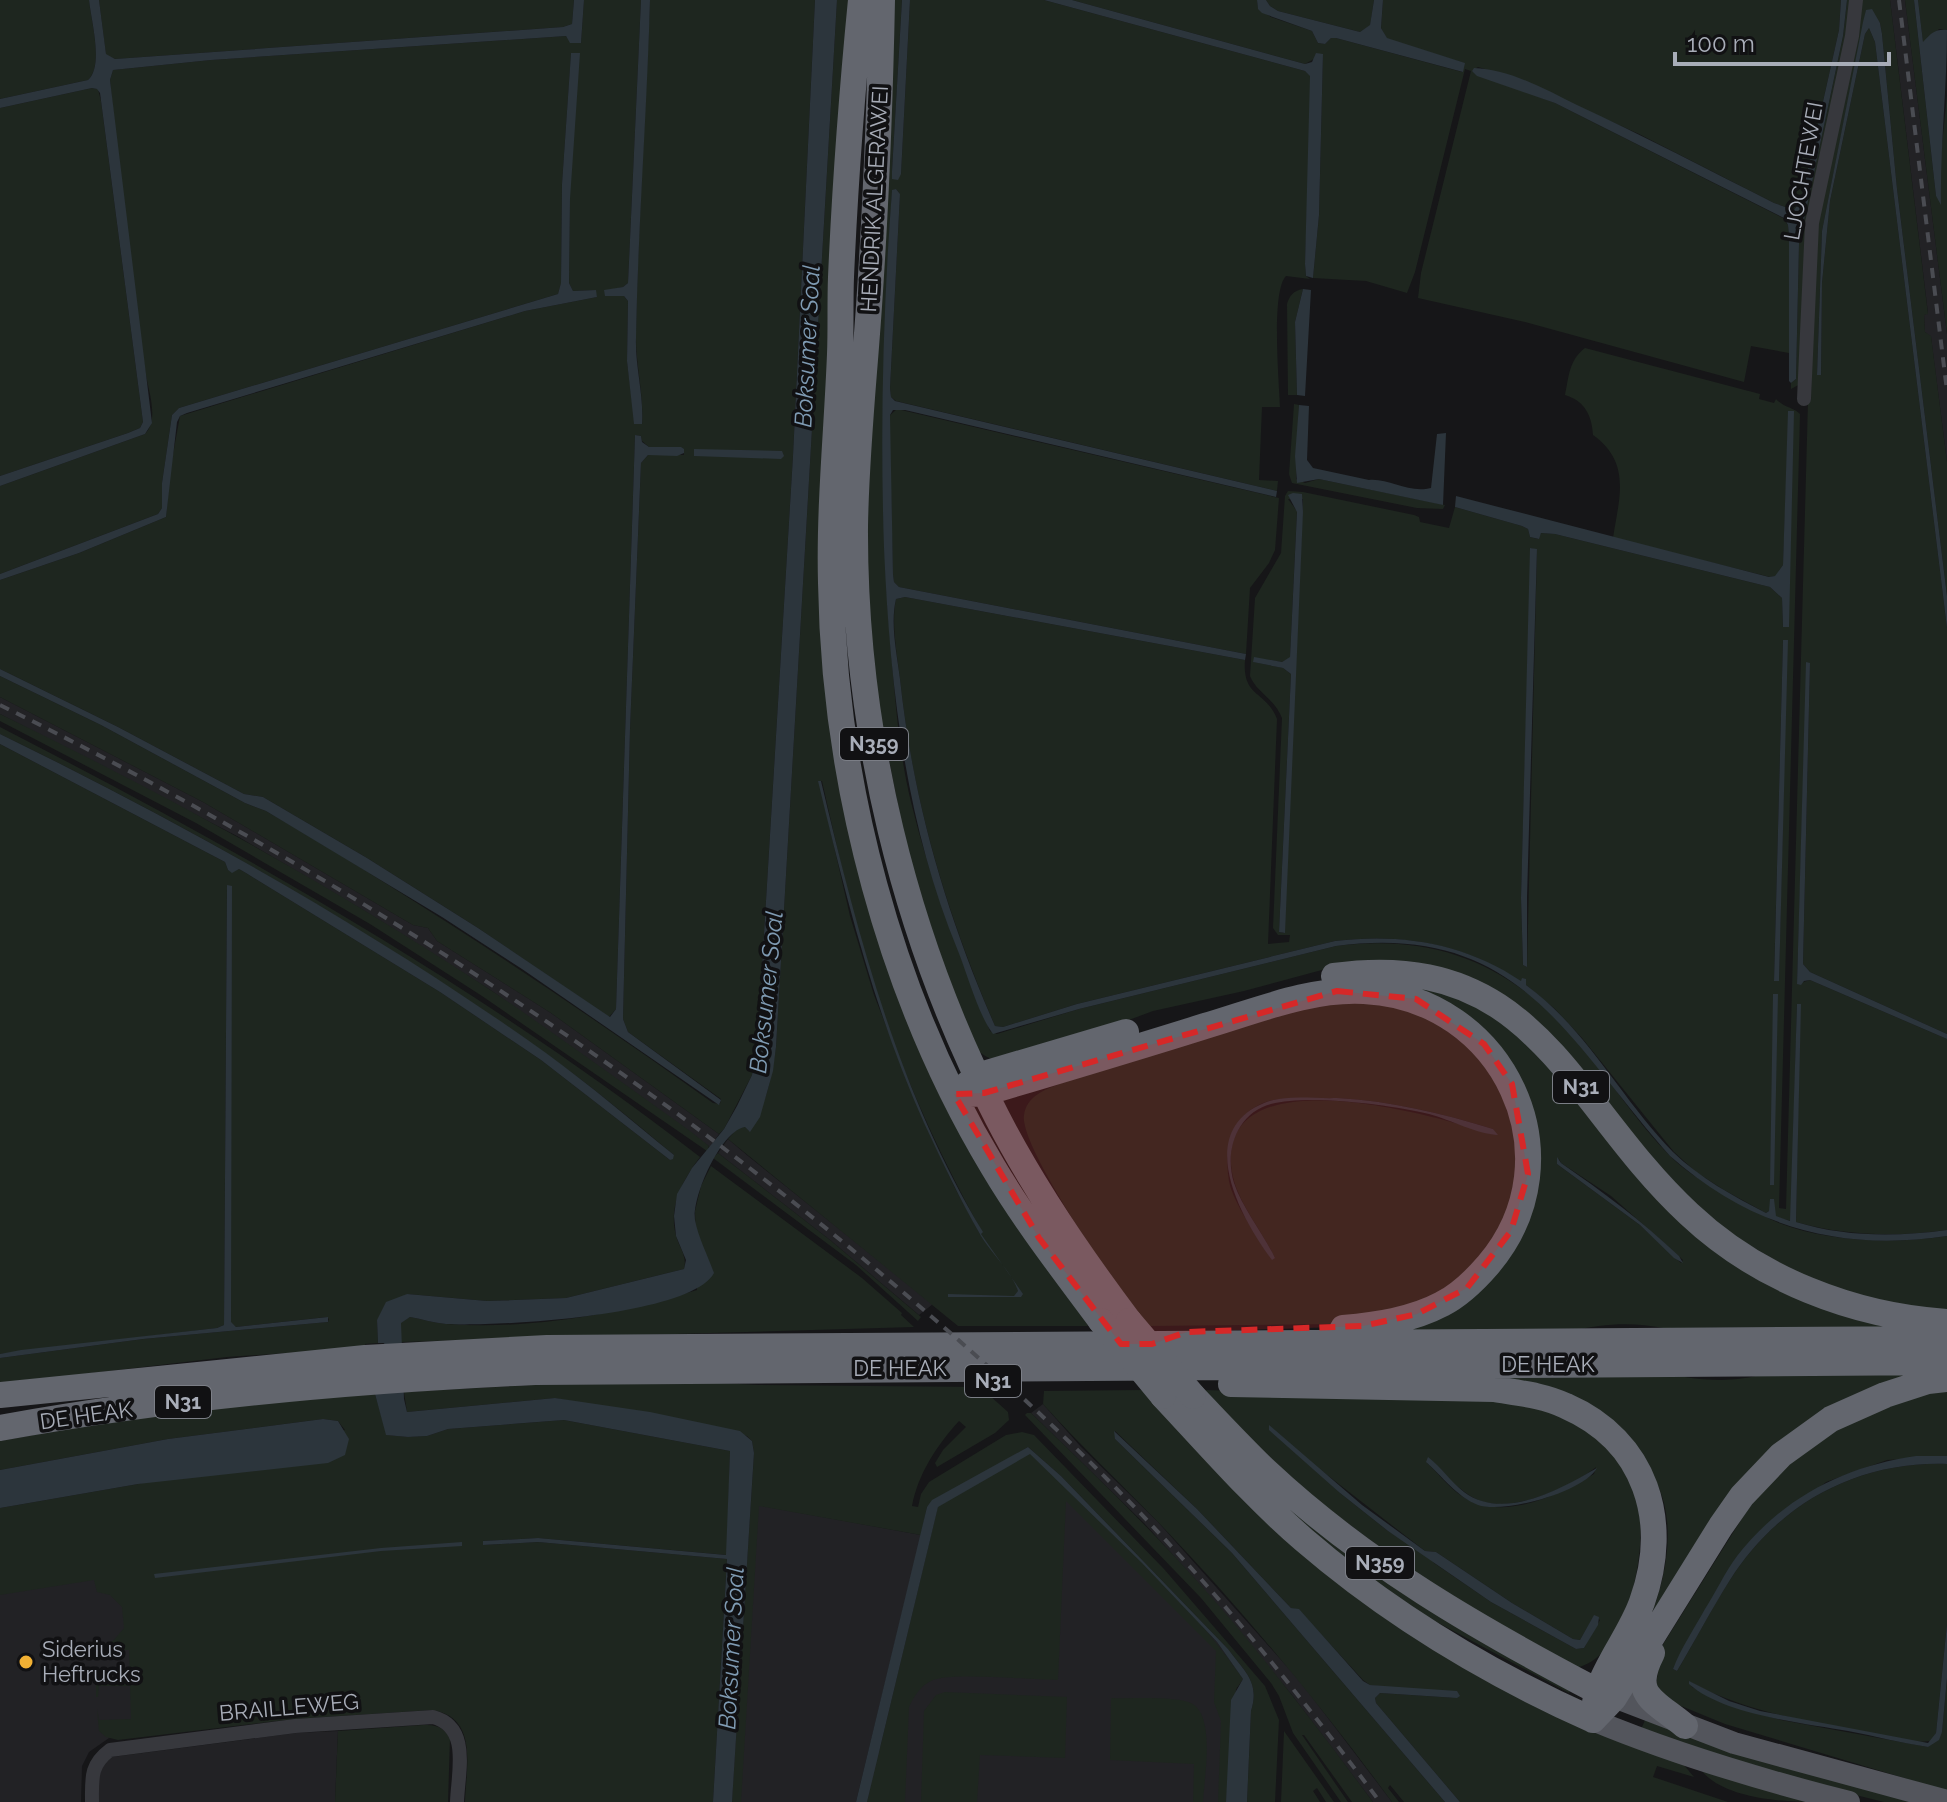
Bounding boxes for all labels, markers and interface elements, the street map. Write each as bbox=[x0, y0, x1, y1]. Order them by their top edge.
scale bar bbox=[1675, 16, 1889, 66]
text: 100 m bbox=[1687, 29, 1755, 58]
street label: HENDRIK ALGERAWEI bbox=[855, 85, 893, 313]
street label: LJOCHTEWEI bbox=[1778, 100, 1828, 242]
water label: Boksumer Soal bbox=[788, 264, 826, 428]
road number: N359 bbox=[840, 728, 908, 760]
water label: Boksumer Soal bbox=[743, 909, 789, 1075]
road number: N31 bbox=[1553, 1071, 1609, 1103]
street label: DE HEAK bbox=[1501, 1351, 1596, 1377]
street label: DE HEAK bbox=[853, 1355, 948, 1381]
road number: N31 bbox=[965, 1365, 1021, 1397]
road number: N31 bbox=[155, 1386, 211, 1418]
street label: DE HEAK bbox=[38, 1396, 135, 1434]
road number: N359 bbox=[1346, 1547, 1414, 1579]
water label: Boksumer Soal bbox=[712, 1566, 750, 1730]
place label: Siderius Heftrucks bbox=[42, 1636, 141, 1687]
marker: Siderius Heftrucks bbox=[17, 1653, 35, 1671]
street label: BRAILLEWEG bbox=[218, 1688, 360, 1726]

